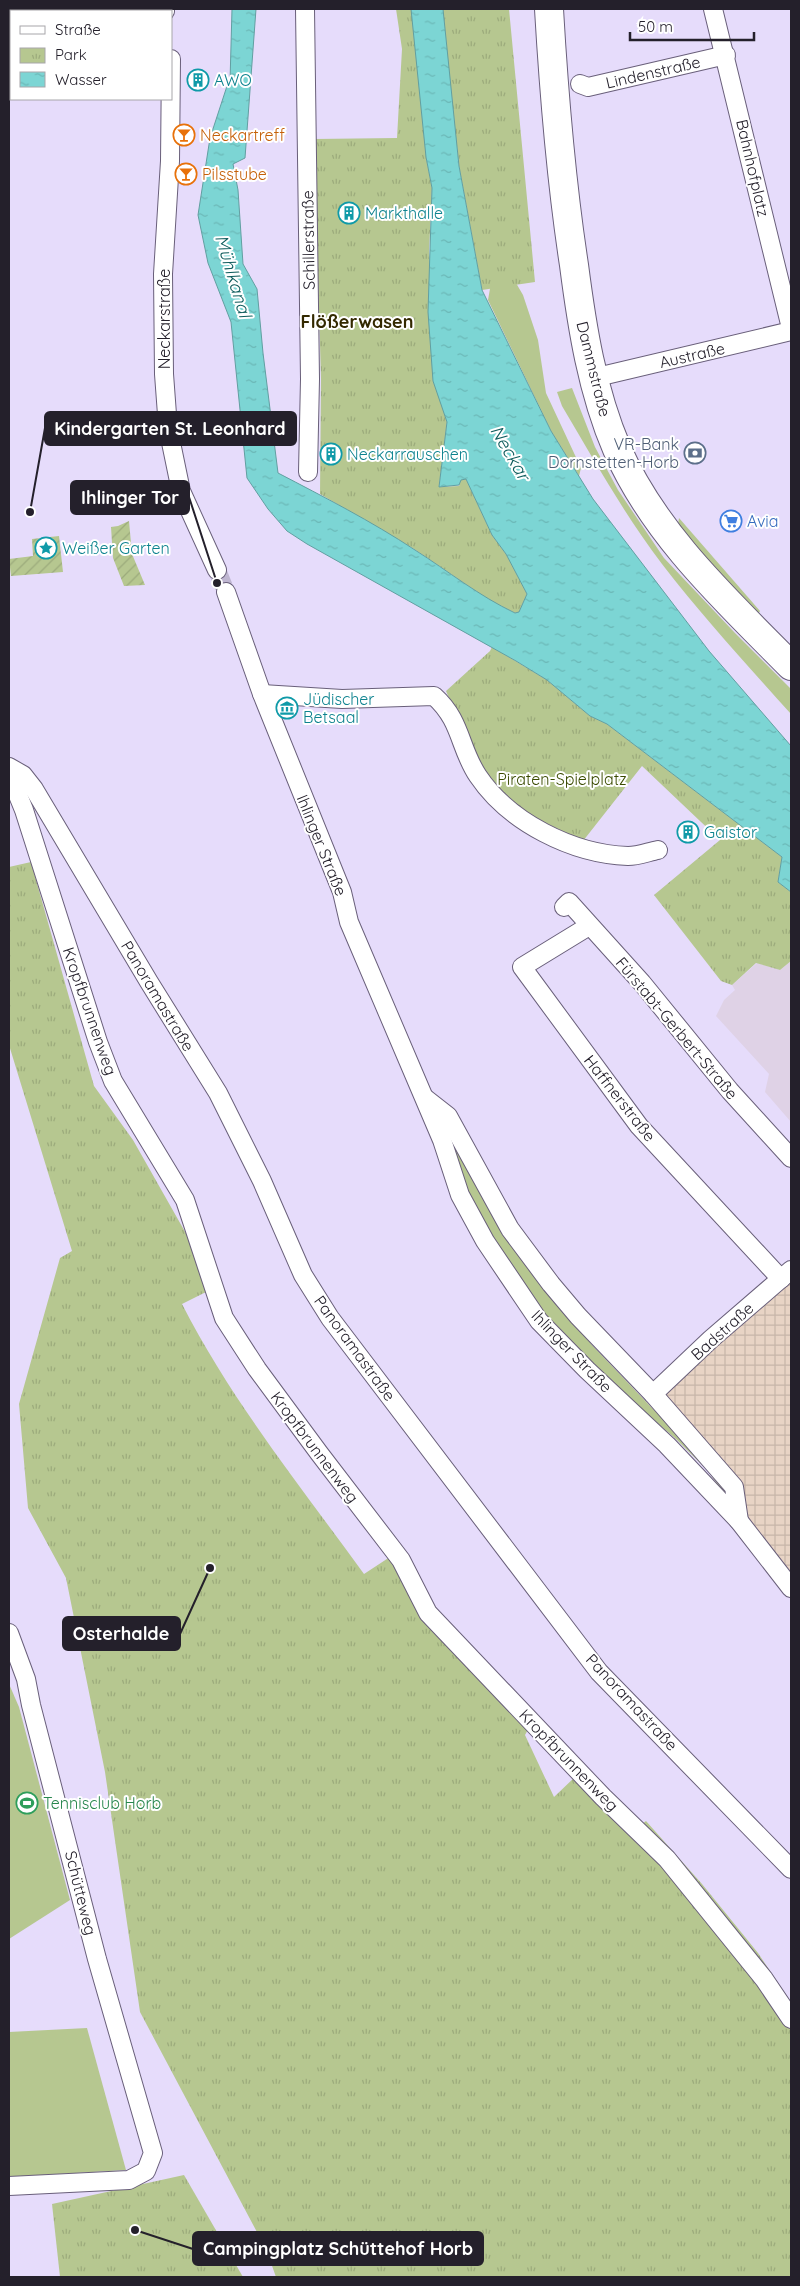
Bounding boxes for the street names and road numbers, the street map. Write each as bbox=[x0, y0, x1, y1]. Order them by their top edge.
street label: Lindenstraße bbox=[604, 51, 702, 93]
street label: Bahnhofplatz bbox=[732, 117, 774, 219]
street label: Schillerstraße bbox=[297, 190, 319, 290]
street label: Neckarstraße bbox=[154, 269, 174, 369]
street label: Dammstraße bbox=[572, 319, 616, 419]
street label: Austraße bbox=[657, 338, 727, 372]
street label: Ihlinger Straße bbox=[293, 791, 351, 899]
street label: Panoramastraße bbox=[117, 937, 199, 1055]
street label: Kropfbrunnenweg bbox=[59, 944, 121, 1078]
street label: Fürstabt-Gerbert-Straße bbox=[612, 953, 742, 1103]
street label: Haffnerstraße bbox=[580, 1051, 660, 1145]
street label: Panoramastraße bbox=[310, 1291, 400, 1405]
street label: Badstraße bbox=[687, 1298, 757, 1364]
street label: Ihlinger Straße bbox=[527, 1305, 617, 1397]
street label: Kropfbrunnenweg bbox=[267, 1387, 363, 1507]
street label: Panoramastraße bbox=[582, 1649, 682, 1755]
street label: Kropfbrunnenweg bbox=[515, 1705, 623, 1815]
street label: Schütteweg bbox=[61, 1849, 101, 1937]

